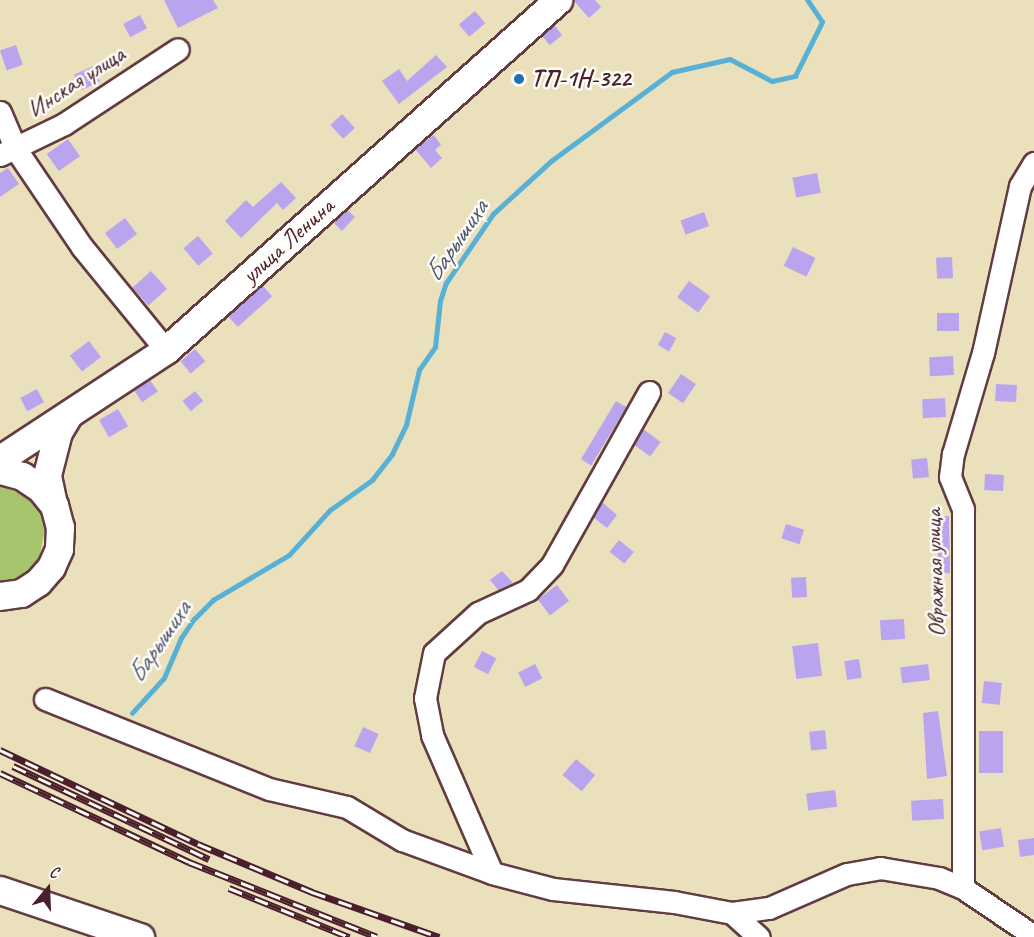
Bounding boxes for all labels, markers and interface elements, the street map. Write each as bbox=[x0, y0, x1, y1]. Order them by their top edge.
street label: Инская улица bbox=[21, 39, 131, 125]
place label: ТП-1Н-322 bbox=[531, 65, 630, 93]
marker: ТП-1Н-322 bbox=[512, 72, 526, 86]
street label: улица Ленина bbox=[236, 192, 340, 290]
water label: Барышиха bbox=[418, 194, 494, 288]
street label: Овражная улица bbox=[918, 508, 952, 638]
water label: Барышиха bbox=[121, 595, 197, 689]
north arrow bbox=[18, 859, 78, 919]
text: С bbox=[47, 861, 61, 883]

